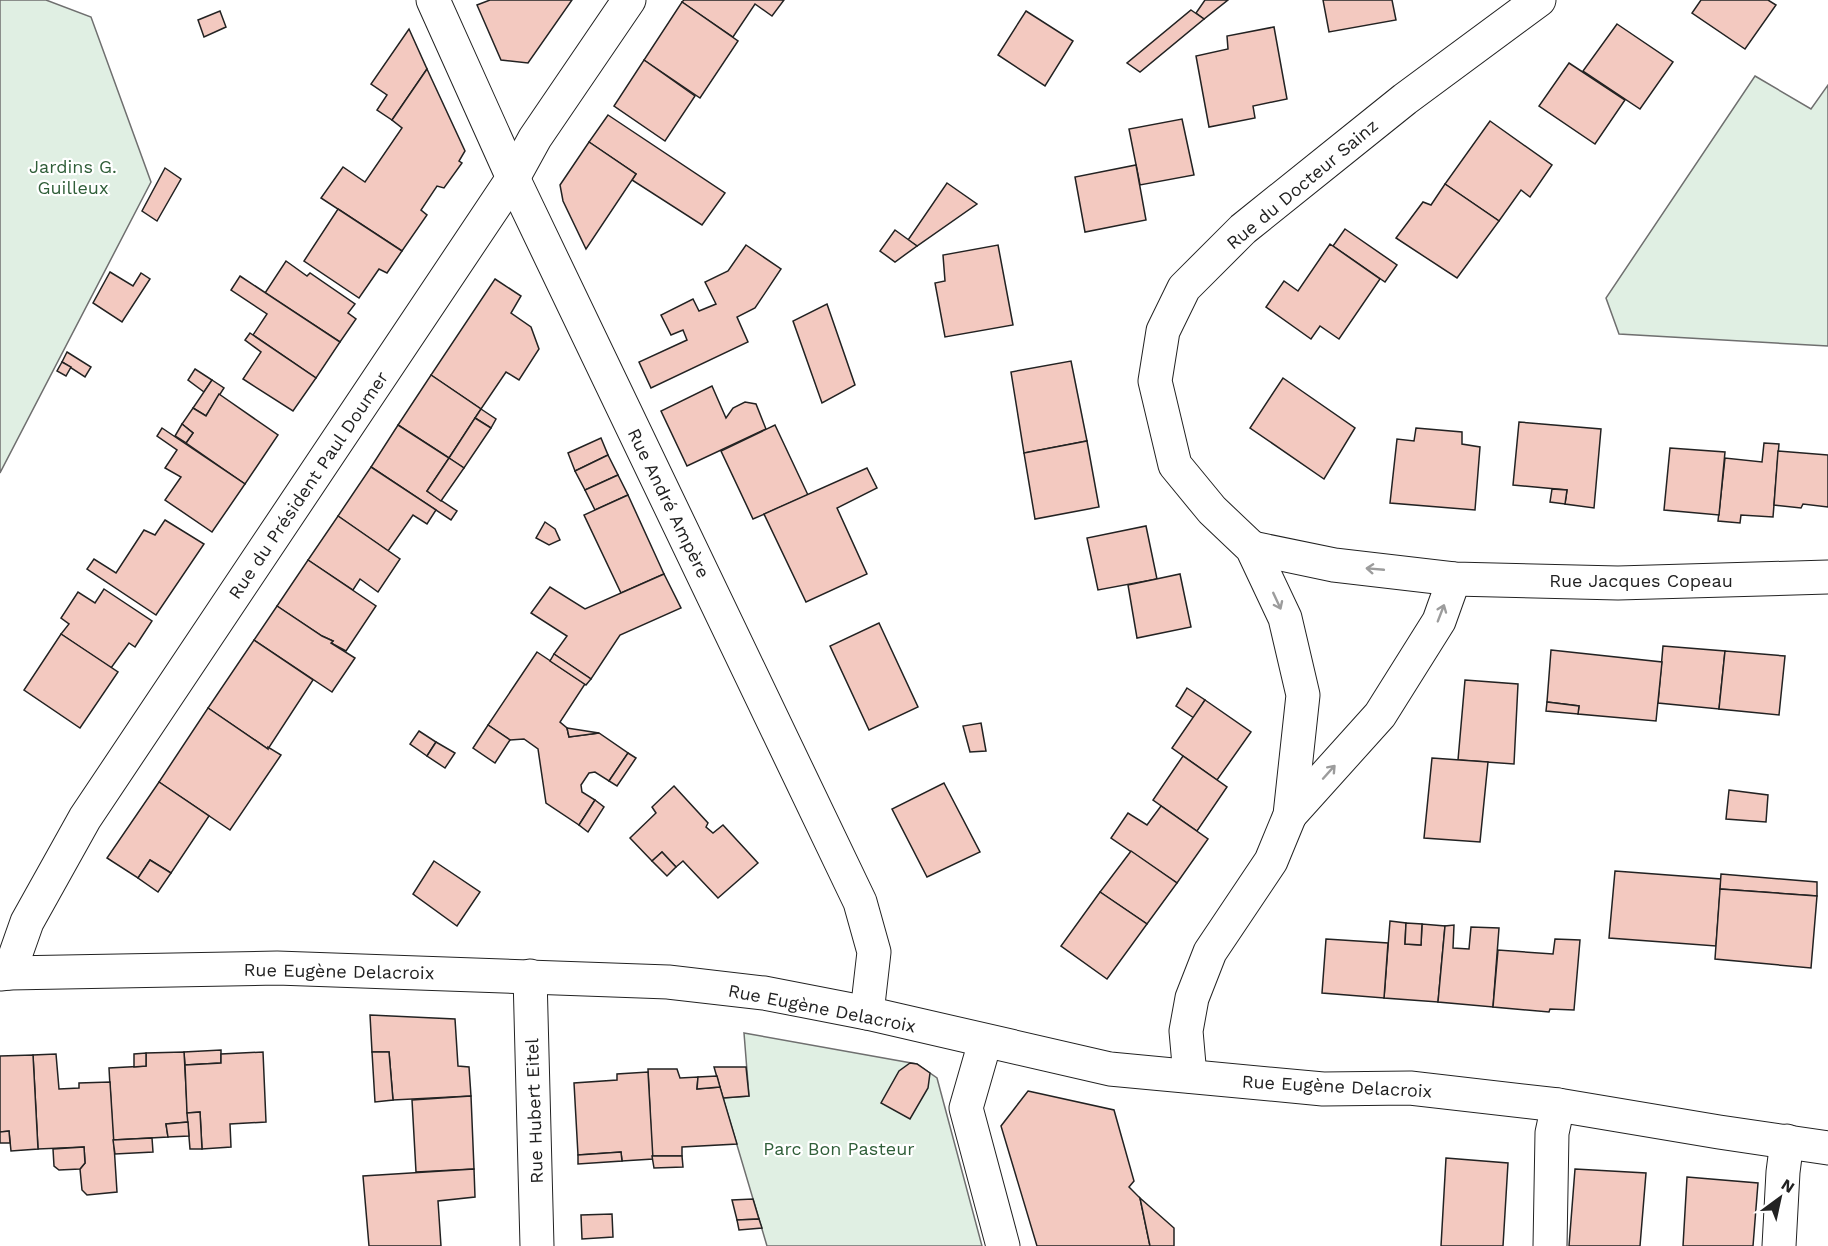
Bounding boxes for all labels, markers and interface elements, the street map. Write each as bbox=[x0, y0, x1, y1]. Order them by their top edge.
street label: Rue du Docteur Sainz bbox=[1222, 115, 1382, 253]
park label: Jardins G. Guilleux bbox=[29, 156, 117, 198]
street label: Rue du Président Paul Doumer bbox=[224, 367, 392, 603]
street label: Rue André Ampère bbox=[624, 425, 714, 581]
one-way arrow bbox=[1366, 563, 1386, 574]
street label: Rue Jacques Copeau bbox=[1549, 570, 1733, 591]
one-way arrow bbox=[1272, 592, 1284, 610]
one-way arrow bbox=[1437, 605, 1448, 623]
one-way arrow bbox=[1322, 764, 1336, 779]
street label: Rue Eugène Delacroix bbox=[243, 959, 435, 983]
street label: Rue Eugène Delacroix bbox=[726, 979, 918, 1037]
street label: Rue Hubert Eitel bbox=[521, 1037, 547, 1184]
street label: Rue Eugène Delacroix bbox=[1241, 1071, 1433, 1101]
park label: Parc Bon Pasteur bbox=[763, 1138, 915, 1159]
north arrow bbox=[1750, 1168, 1810, 1228]
text: N bbox=[1778, 1175, 1798, 1197]

